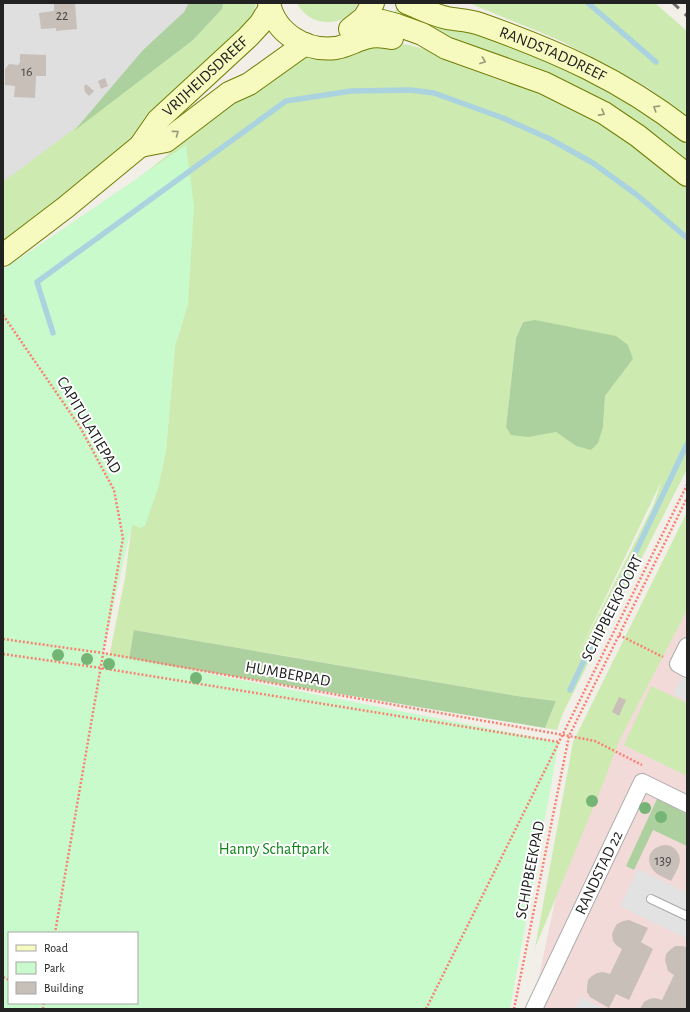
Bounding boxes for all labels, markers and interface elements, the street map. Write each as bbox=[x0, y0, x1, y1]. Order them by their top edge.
house number: 22 bbox=[56, 9, 68, 23]
street label: RANDSTADDREEF bbox=[497, 24, 610, 85]
street label: VRIJHEIDSDREEF bbox=[160, 33, 252, 119]
one-way arrow bbox=[479, 57, 486, 65]
house number: 16 bbox=[21, 65, 33, 79]
one-way arrow bbox=[653, 105, 660, 112]
one-way arrow bbox=[598, 108, 605, 115]
one-way arrow bbox=[172, 131, 179, 138]
street label: CAPITULATIEPAD bbox=[54, 374, 124, 476]
street label: SCHIPBEEKPOORT bbox=[578, 552, 646, 664]
street label: HUMBERPAD bbox=[244, 659, 332, 689]
street label: SCHIPBEEKPAD bbox=[513, 820, 547, 920]
street label: RANDSTAD 22 bbox=[572, 828, 626, 917]
park label: Hanny Schaftpark bbox=[219, 841, 330, 858]
house number: 139 bbox=[654, 854, 672, 868]
legend bbox=[8, 932, 138, 1004]
text: Road bbox=[44, 942, 68, 954]
text: Park bbox=[44, 962, 65, 974]
text: Building bbox=[44, 982, 84, 994]

